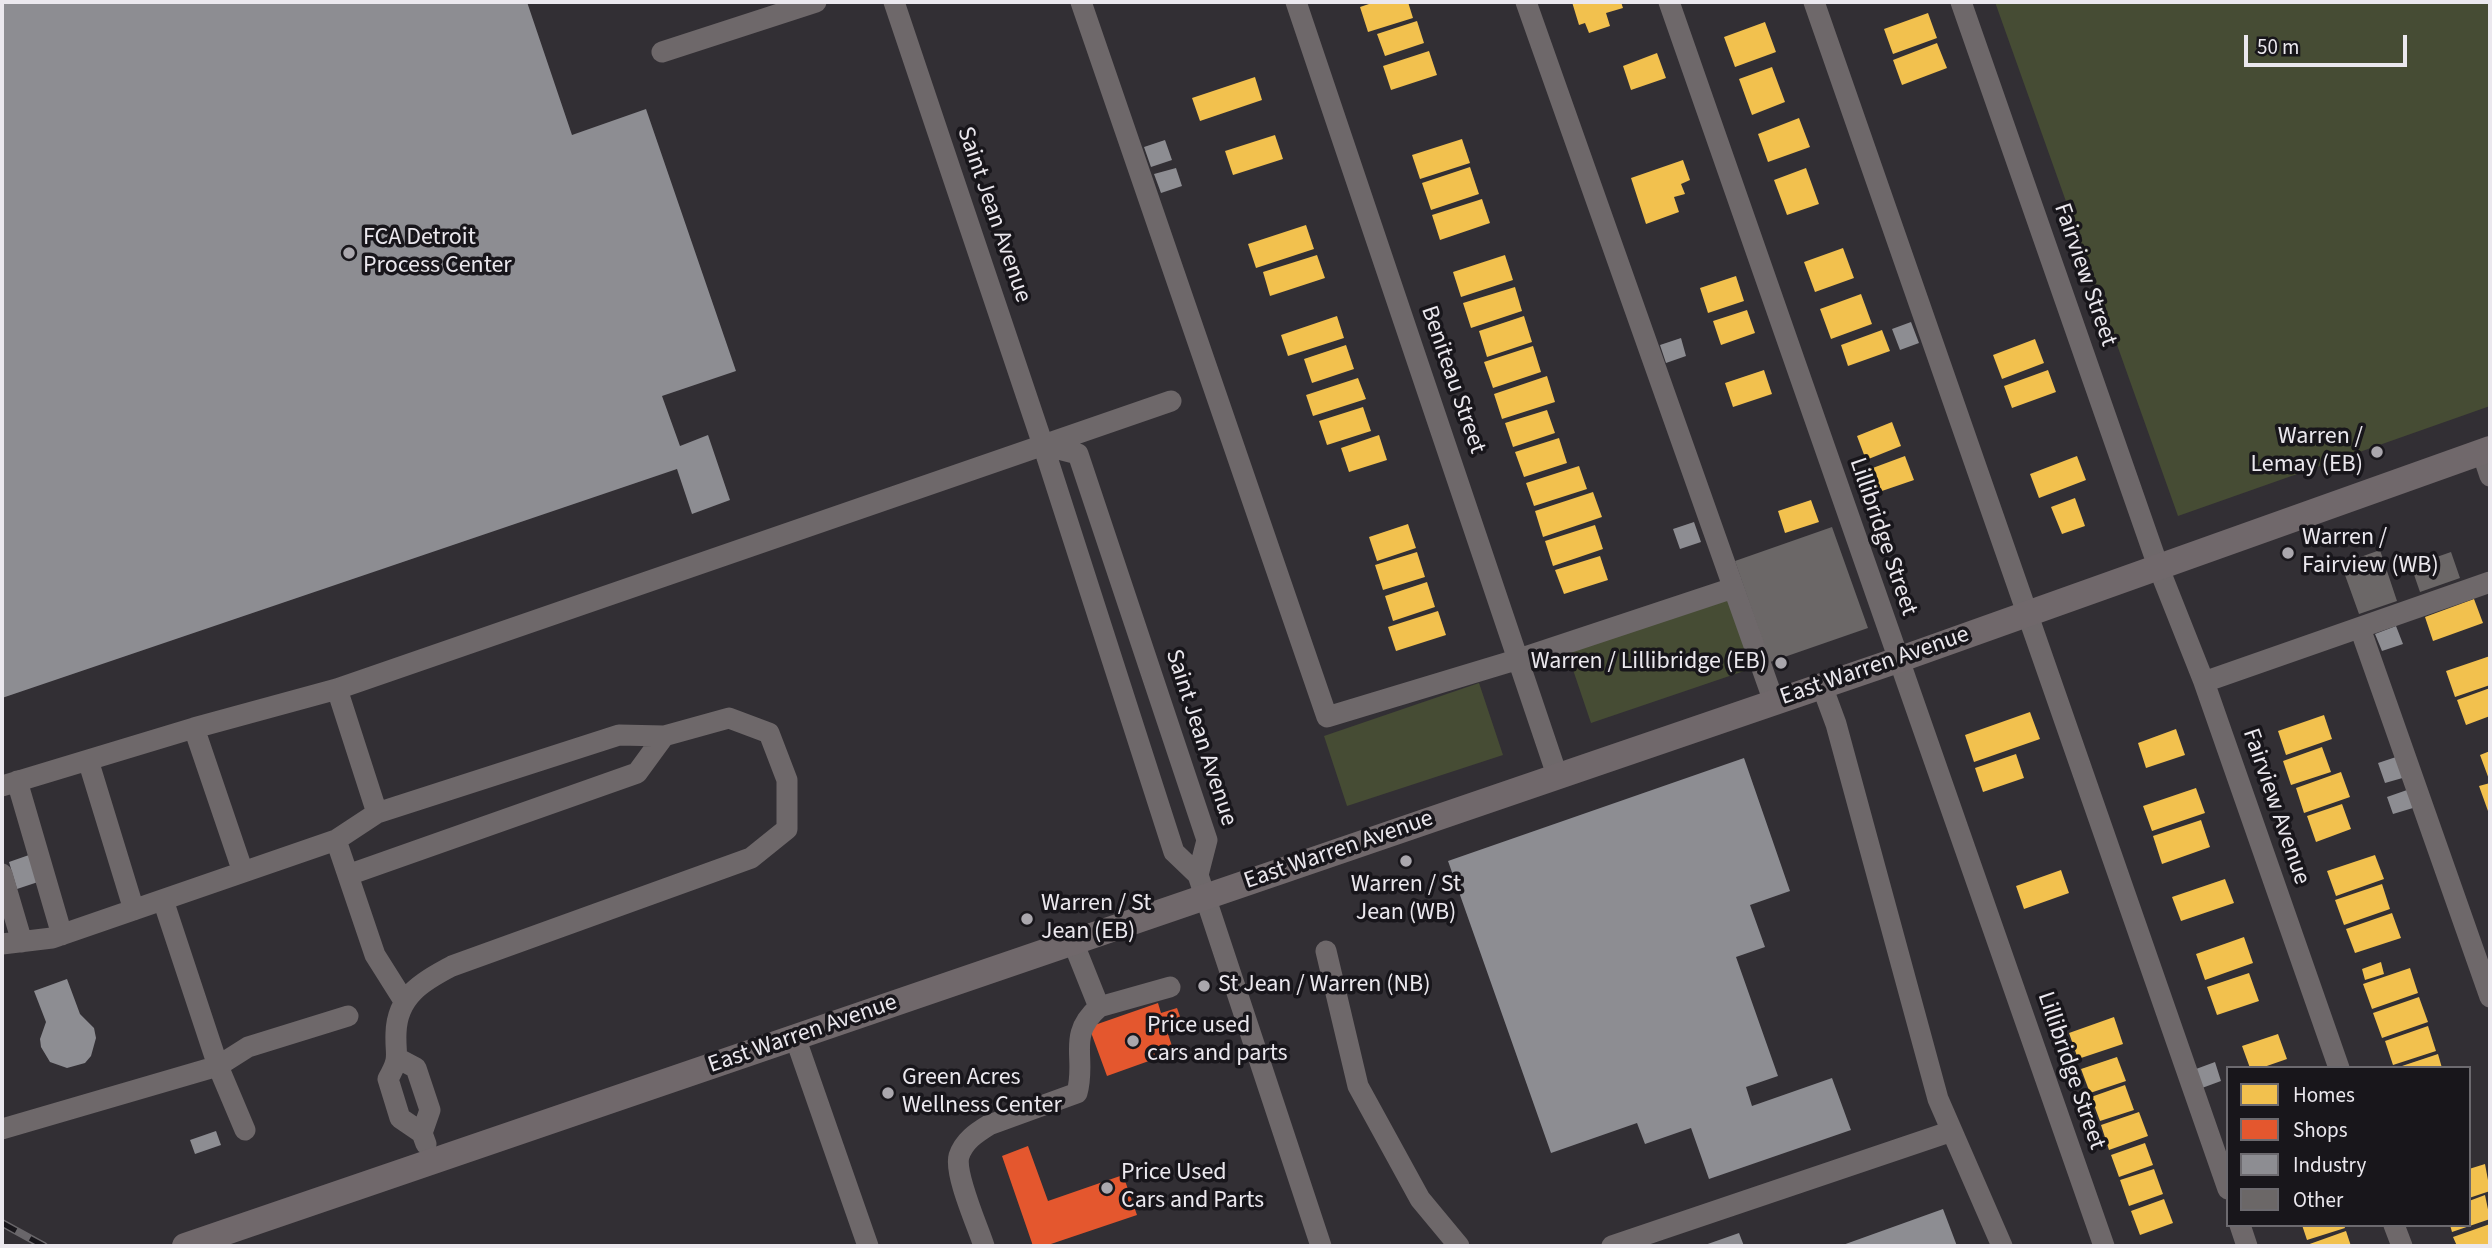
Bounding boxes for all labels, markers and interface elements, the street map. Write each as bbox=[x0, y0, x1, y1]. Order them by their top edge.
scale bar bbox=[2247, 21, 2410, 65]
text: 50 m bbox=[2257, 32, 2299, 62]
street label: Saint Jean Avenue bbox=[949, 123, 1037, 307]
street label: Fairview Street bbox=[2046, 200, 2122, 350]
place label: FCA Detroit Process Center bbox=[363, 225, 512, 281]
marker: FCA Detroit Process Center bbox=[341, 245, 357, 261]
street label: Beniteau Street bbox=[1413, 302, 1491, 458]
place label: Warren / Lemay (EB) bbox=[2250, 424, 2363, 480]
marker: Warren / Lemay (EB) bbox=[2369, 444, 2385, 460]
street label: Lillibridge Street bbox=[1842, 454, 1922, 620]
place label: Warren / Fairview (WB) bbox=[2302, 525, 2439, 581]
marker: Warren / Fairview (WB) bbox=[2280, 545, 2296, 561]
street label: East Warren Avenue bbox=[1777, 621, 1973, 713]
street label: Saint Jean Avenue bbox=[1158, 646, 1242, 830]
place label: Warren / Lillibridge (EB) bbox=[1531, 649, 1767, 677]
marker: Warren / Lillibridge (EB) bbox=[1773, 655, 1789, 671]
street label: Fairview Avenue bbox=[2235, 725, 2315, 889]
street label: East Warren Avenue bbox=[1241, 805, 1437, 897]
marker: Warren / St Jean (WB) bbox=[1398, 853, 1414, 869]
place label: Warren / St Jean (WB) bbox=[1351, 872, 1461, 928]
place label: Warren / St Jean (EB) bbox=[1041, 891, 1151, 947]
marker: Warren / St Jean (EB) bbox=[1019, 911, 1035, 927]
place label: St Jean / Warren (NB) bbox=[1218, 972, 1430, 1000]
marker: St Jean / Warren (NB) bbox=[1196, 978, 1212, 994]
street label: Lillibridge Street bbox=[2030, 988, 2110, 1154]
street label: East Warren Avenue bbox=[705, 989, 901, 1081]
place label: Price used cars and parts bbox=[1147, 1013, 1288, 1069]
marker: Price used cars and parts bbox=[1125, 1033, 1141, 1049]
place label: Green Acres Wellness Center bbox=[902, 1065, 1062, 1121]
legend bbox=[2226, 1066, 2471, 1227]
text: Homes bbox=[2293, 1080, 2355, 1110]
marker: Green Acres Wellness Center bbox=[880, 1085, 896, 1101]
text: Shops bbox=[2293, 1115, 2347, 1145]
text: Industry bbox=[2293, 1150, 2366, 1180]
place label: Price Used Cars and Parts bbox=[1121, 1160, 1264, 1216]
marker: Price Used Cars and Parts bbox=[1099, 1180, 1115, 1196]
text: Other bbox=[2293, 1185, 2343, 1215]

